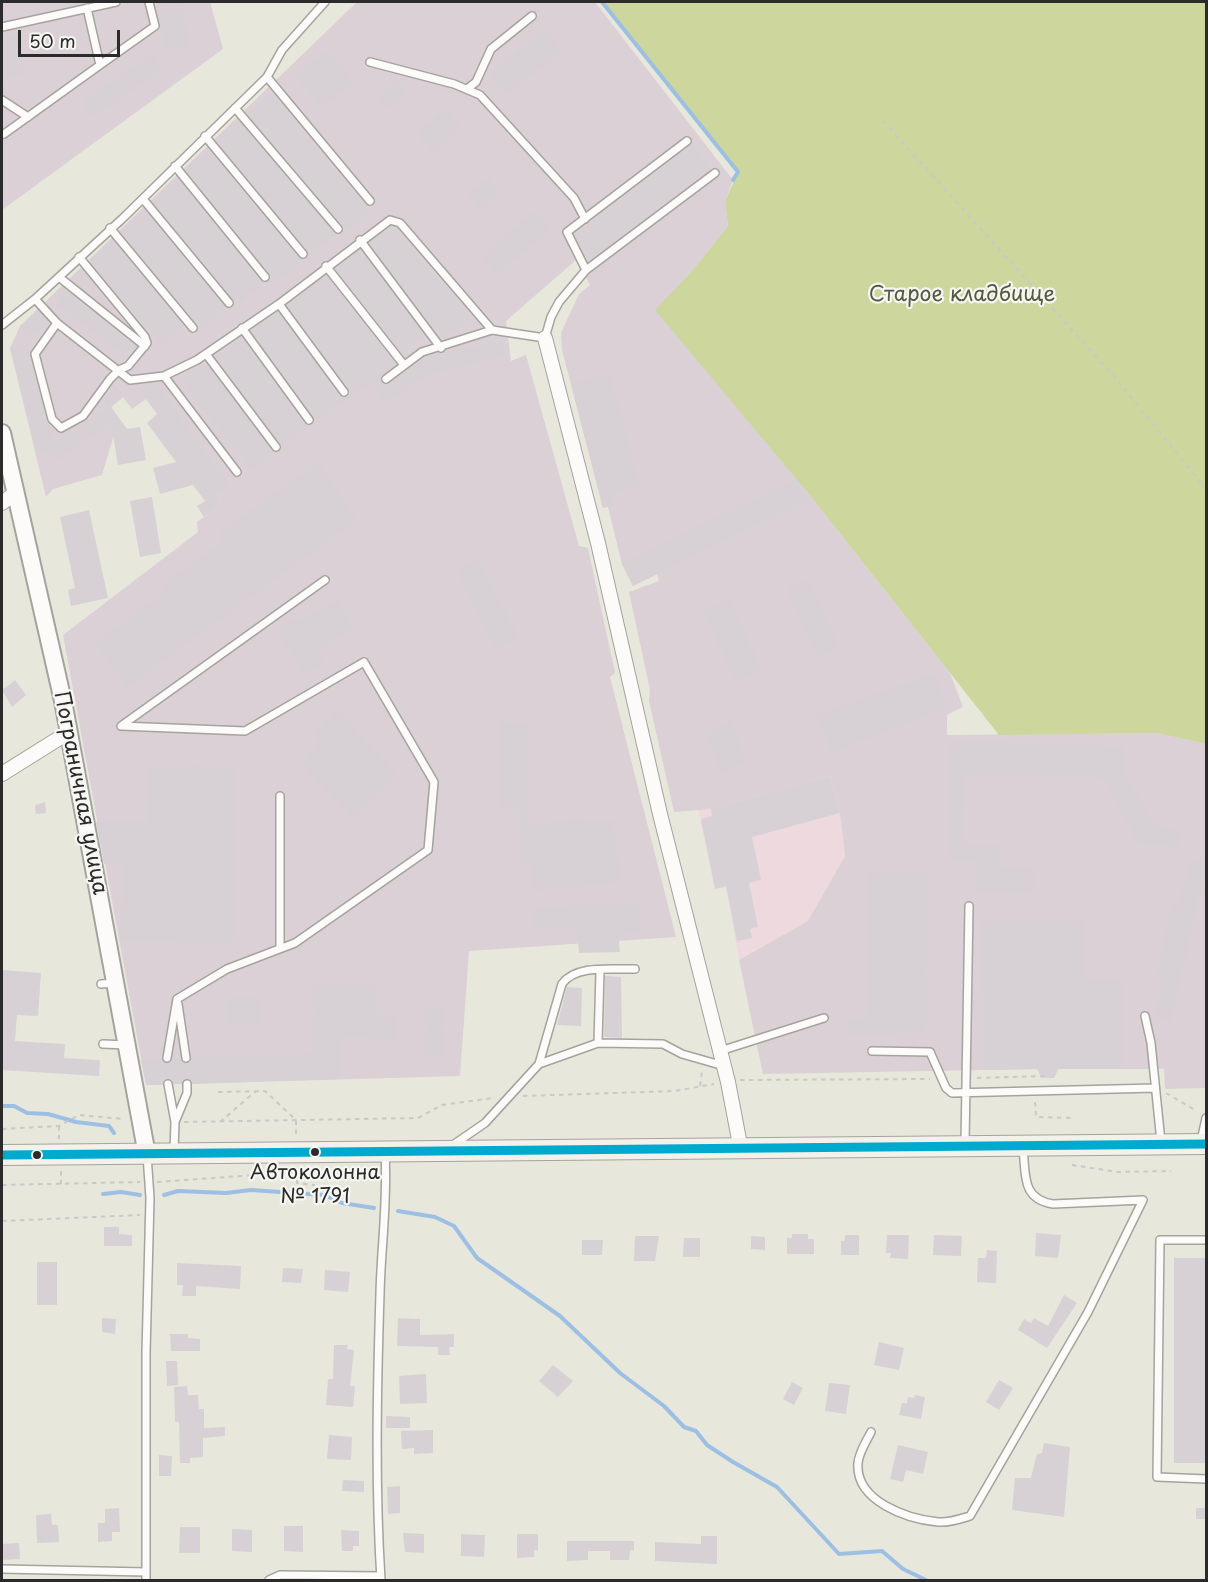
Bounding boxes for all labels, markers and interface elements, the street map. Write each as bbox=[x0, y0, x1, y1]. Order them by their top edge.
scale bar bbox=[21, 18, 123, 56]
text: 50 m bbox=[29, 27, 76, 54]
park label: Старое кладбище bbox=[869, 282, 1055, 308]
street label: Пограничная улица bbox=[48, 689, 112, 897]
marker: Автоколонна № 1791 bbox=[309, 1146, 321, 1158]
unlabelled marker bbox=[31, 1149, 43, 1161]
place label: Автоколонна № 1791 bbox=[250, 1161, 380, 1208]

